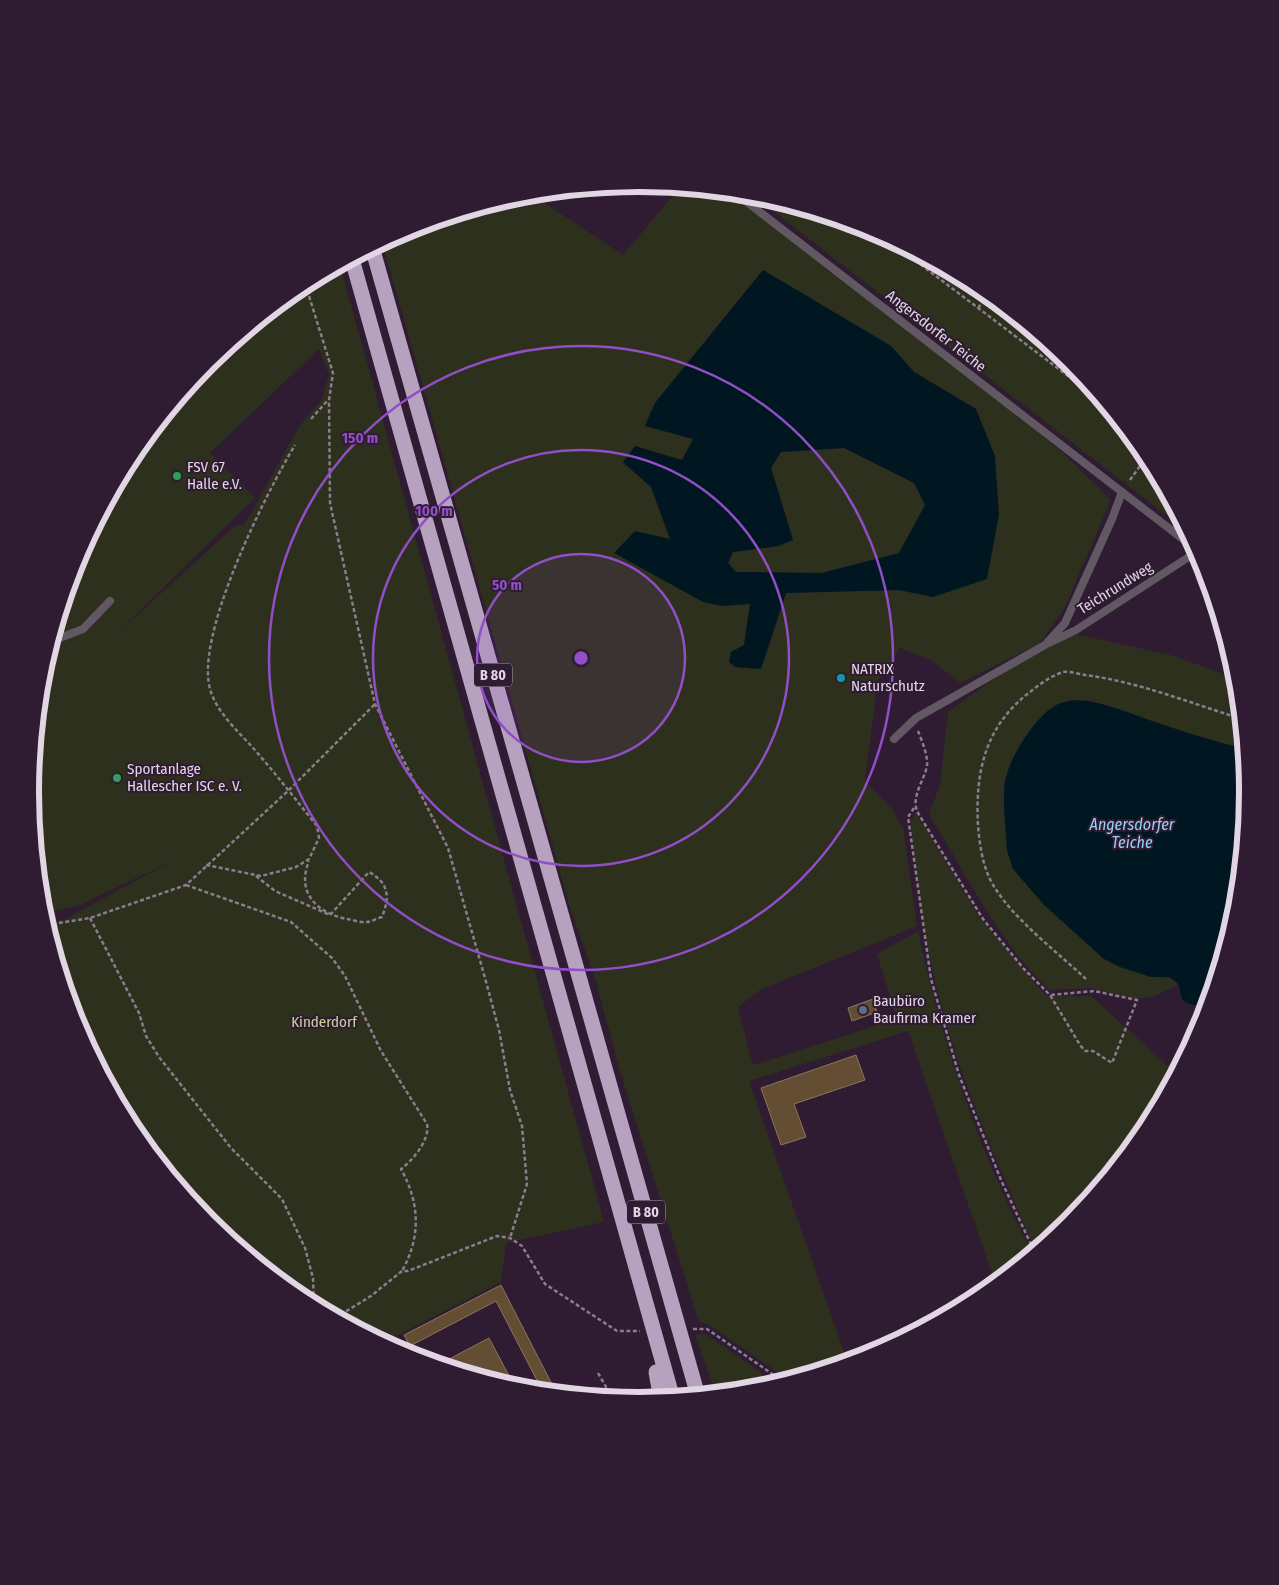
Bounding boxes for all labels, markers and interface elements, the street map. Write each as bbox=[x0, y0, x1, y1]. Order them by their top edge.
street label: Angersdorfer Teiche bbox=[882, 286, 990, 376]
text: 150 m bbox=[342, 429, 378, 447]
place label: FSV 67 Halle e.V. bbox=[187, 458, 242, 493]
marker: FSV 67 Halle e.V. bbox=[171, 470, 183, 482]
text: 100 m bbox=[415, 502, 453, 520]
street label: Teichrundweg bbox=[1074, 558, 1156, 618]
text: 50 m bbox=[492, 576, 522, 594]
centre of rings bbox=[572, 649, 590, 667]
place label: NATRIX Naturschutz bbox=[851, 660, 925, 695]
road number: B 80 bbox=[474, 664, 512, 686]
marker: NATRIX Naturschutz bbox=[835, 672, 847, 684]
place label: Sportanlage Hallescher ISC e. V. bbox=[127, 760, 242, 795]
marker: Sportanlage Hallescher ISC e. V. bbox=[111, 772, 123, 784]
water label: Angersdorfer Teiche bbox=[1089, 815, 1175, 852]
place label: Baubüro Baufirma Kramer bbox=[873, 992, 977, 1027]
marker: Baubüro Baufirma Kramer bbox=[857, 1004, 869, 1016]
park label: Kinderdorf bbox=[291, 1013, 358, 1031]
road number: B 80 bbox=[627, 1200, 665, 1224]

